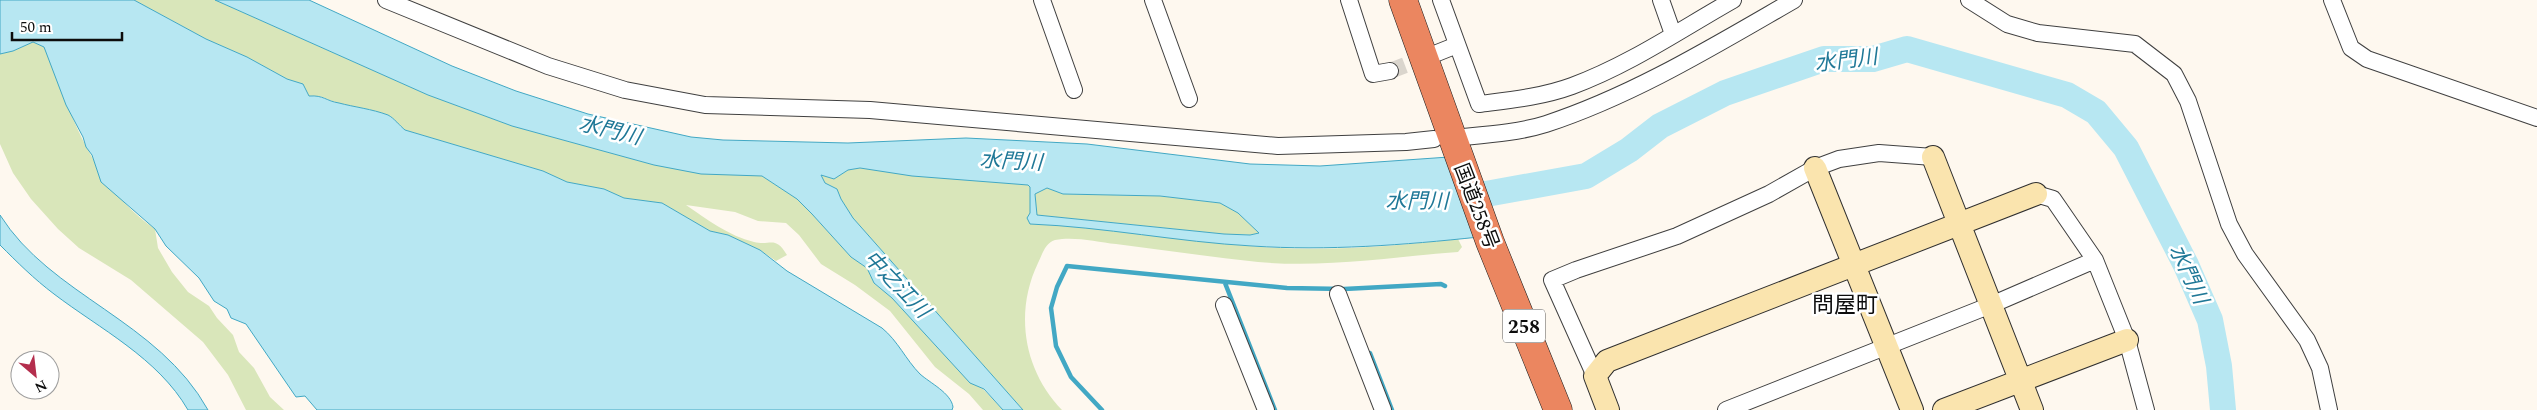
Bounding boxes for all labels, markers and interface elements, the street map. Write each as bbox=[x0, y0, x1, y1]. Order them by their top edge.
scale bar bbox=[12, 10, 122, 42]
text: 50 m bbox=[20, 16, 52, 39]
water label: 水門川 bbox=[1813, 41, 1881, 81]
water label: 水門川 bbox=[575, 108, 646, 155]
water label: 水門川 bbox=[979, 144, 1045, 180]
street label: 国道258号 bbox=[1446, 159, 1506, 254]
water label: 水門川 bbox=[1386, 186, 1450, 218]
water label: 水門川 bbox=[2160, 239, 2217, 312]
water label: 中之江川 bbox=[856, 243, 938, 327]
district label: 問屋町 bbox=[1812, 289, 1878, 322]
road number: 258 bbox=[1503, 310, 1545, 342]
north arrow bbox=[10, 350, 60, 400]
text: N bbox=[31, 374, 51, 398]

